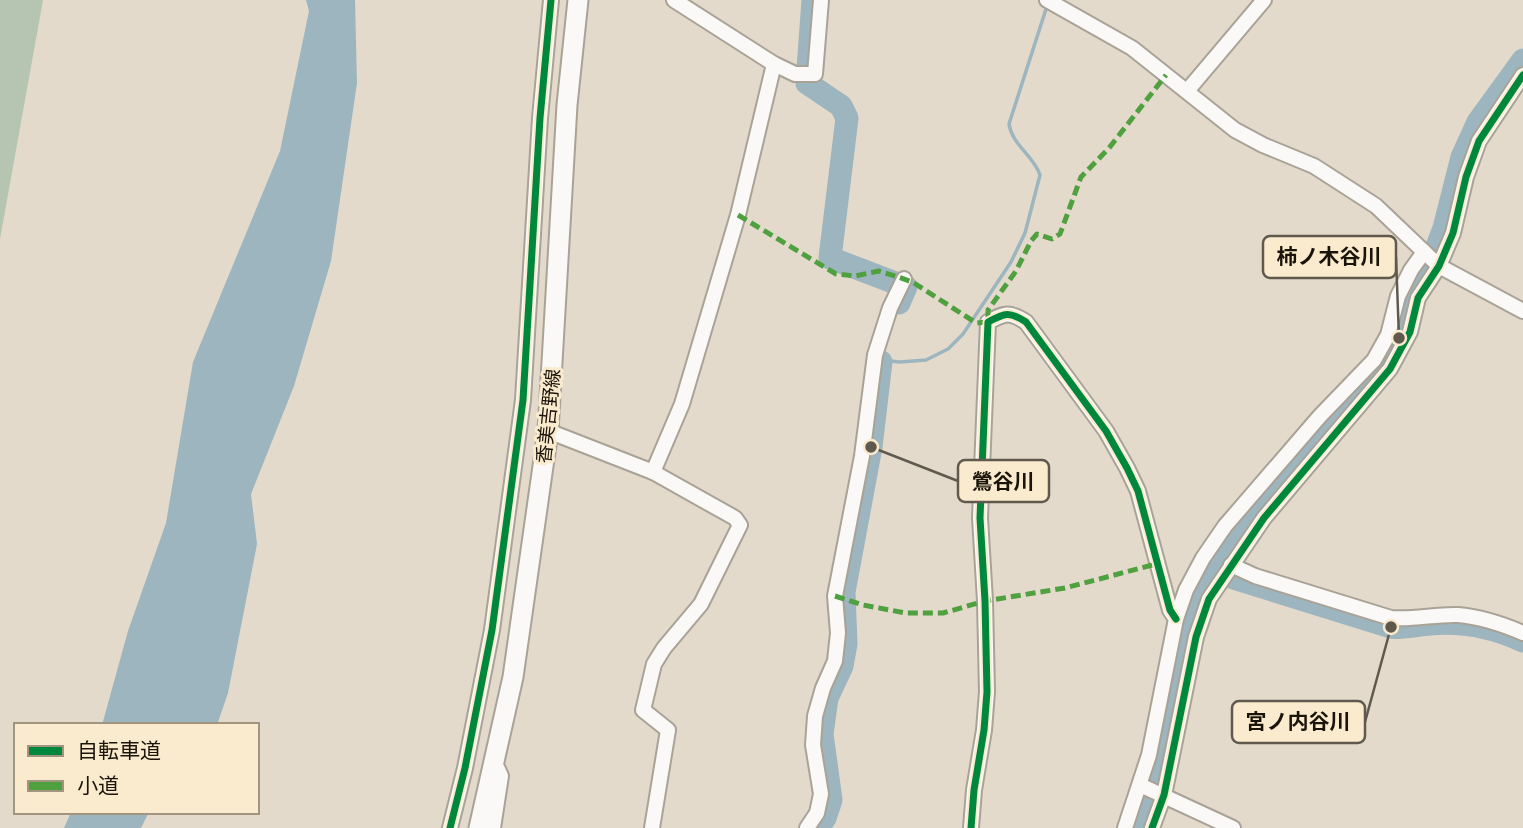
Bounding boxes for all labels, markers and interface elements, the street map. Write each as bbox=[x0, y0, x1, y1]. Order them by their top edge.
callout: 柿ノ木谷川 bbox=[1263, 236, 1396, 278]
text: 柿ノ木谷川 bbox=[1277, 242, 1382, 270]
street label: 香美吉野線 bbox=[531, 367, 565, 465]
callout: 鶯谷川 bbox=[958, 460, 1049, 502]
text: 鶯谷川 bbox=[972, 467, 1035, 495]
callout: 宮ノ内谷川 bbox=[1232, 701, 1365, 743]
text: 宮ノ内谷川 bbox=[1246, 707, 1351, 735]
legend bbox=[14, 723, 259, 814]
text: 自転車道 bbox=[77, 736, 161, 764]
text: 小道 bbox=[77, 771, 119, 799]

